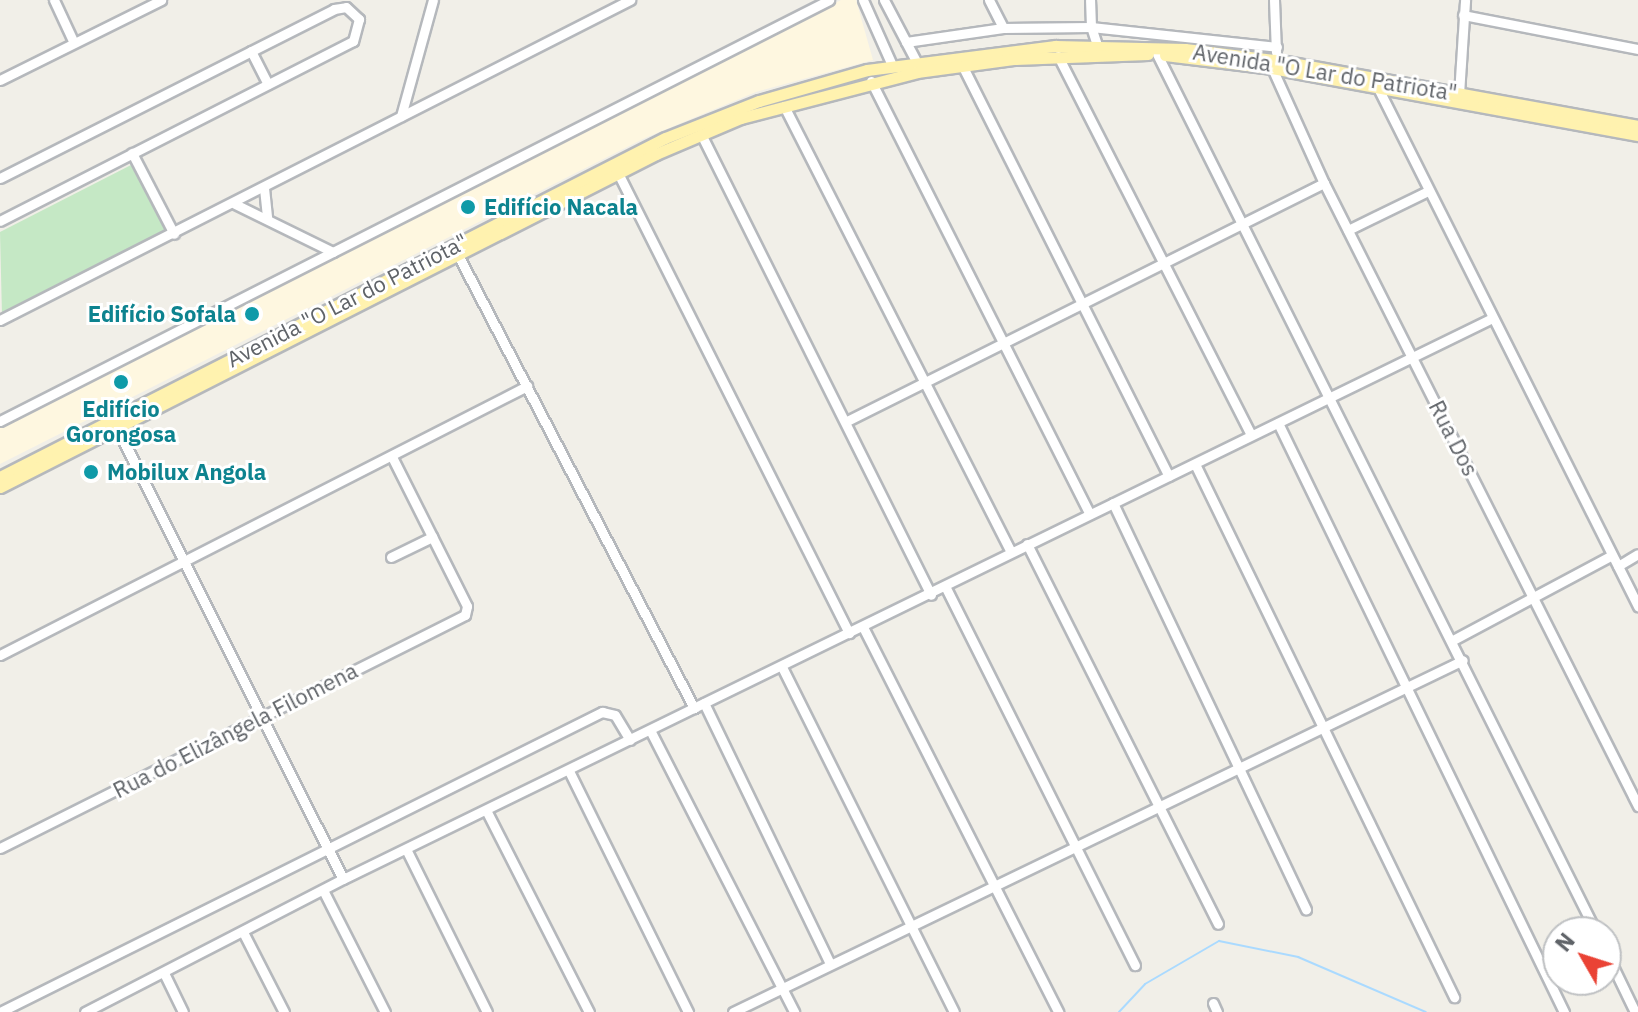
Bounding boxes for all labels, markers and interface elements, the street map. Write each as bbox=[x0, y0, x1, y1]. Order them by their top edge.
street label: Avenida "O Lar do Patriota" bbox=[1191, 38, 1459, 106]
place label: Edifício Nacala bbox=[484, 194, 638, 220]
marker: Edifício Nacala bbox=[459, 198, 477, 216]
street label: Avenida "O Lar do Patriota" bbox=[222, 228, 472, 372]
place label: Edifício Sofala bbox=[88, 301, 236, 327]
marker: Edifício Sofala bbox=[243, 305, 261, 323]
marker: Edifício Gorongosa bbox=[112, 373, 130, 391]
place label: Edifício Gorongosa bbox=[66, 395, 176, 446]
street label: Rua Dos bbox=[1424, 396, 1484, 480]
place label: Mobilux Angola bbox=[107, 459, 266, 485]
marker: Mobilux Angola bbox=[82, 463, 100, 481]
street label: Rua do Elizângela Filomena bbox=[108, 657, 362, 803]
north arrow bbox=[1542, 916, 1622, 996]
text: N bbox=[1548, 927, 1581, 957]

